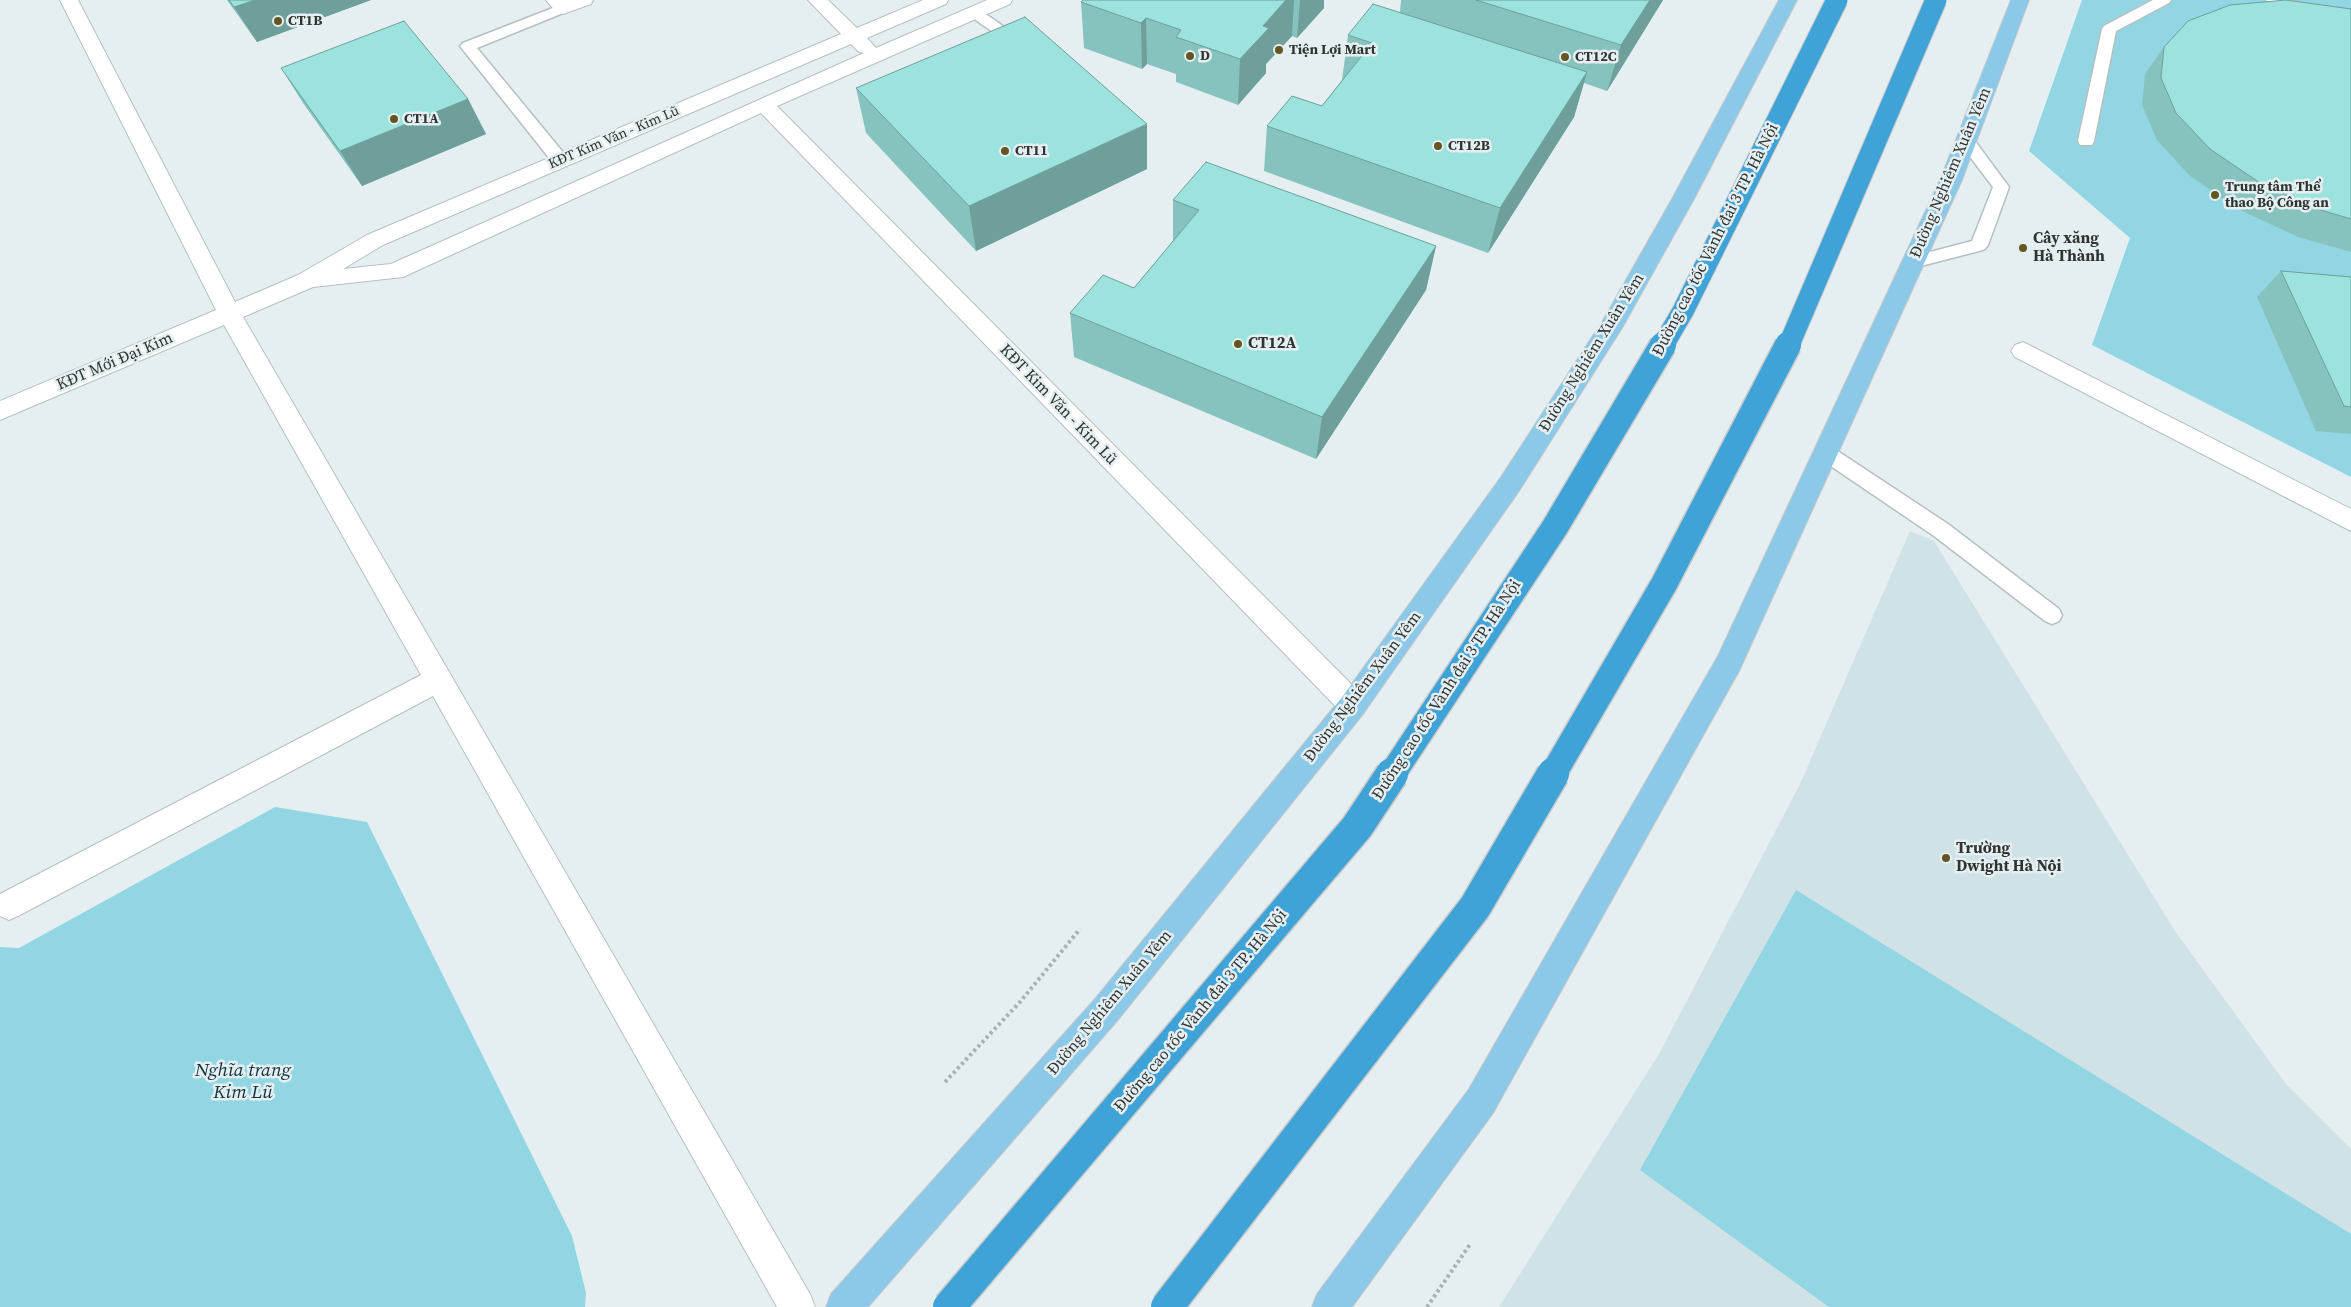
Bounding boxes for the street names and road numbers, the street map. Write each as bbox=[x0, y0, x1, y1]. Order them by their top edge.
street label: Đường Nghiêm Xuân Yêm bbox=[1906, 85, 1996, 261]
street label: KĐT Kim Văn - Kim Lũ bbox=[546, 103, 682, 173]
street label: Đường cao tốc Vành đai 3 TP. Hà Nội bbox=[1649, 121, 1783, 359]
street label: Đường Nghiêm Xuân Yêm bbox=[1535, 270, 1649, 436]
street label: KĐT Mới Đại Kim bbox=[54, 329, 176, 395]
street label: KĐT Kim Văn - Kim Lũ bbox=[995, 341, 1121, 469]
street label: Đường cao tốc Vành đai 3 TP. Hà Nội bbox=[1369, 576, 1525, 804]
street label: Đường Nghiêm Xuân Yêm bbox=[1300, 608, 1426, 766]
street label: Đường cao tốc Vành đai 3 TP. Hà Nội bbox=[1111, 906, 1291, 1116]
street label: Đường Nghiêm Xuân Yêm bbox=[1044, 927, 1176, 1079]

